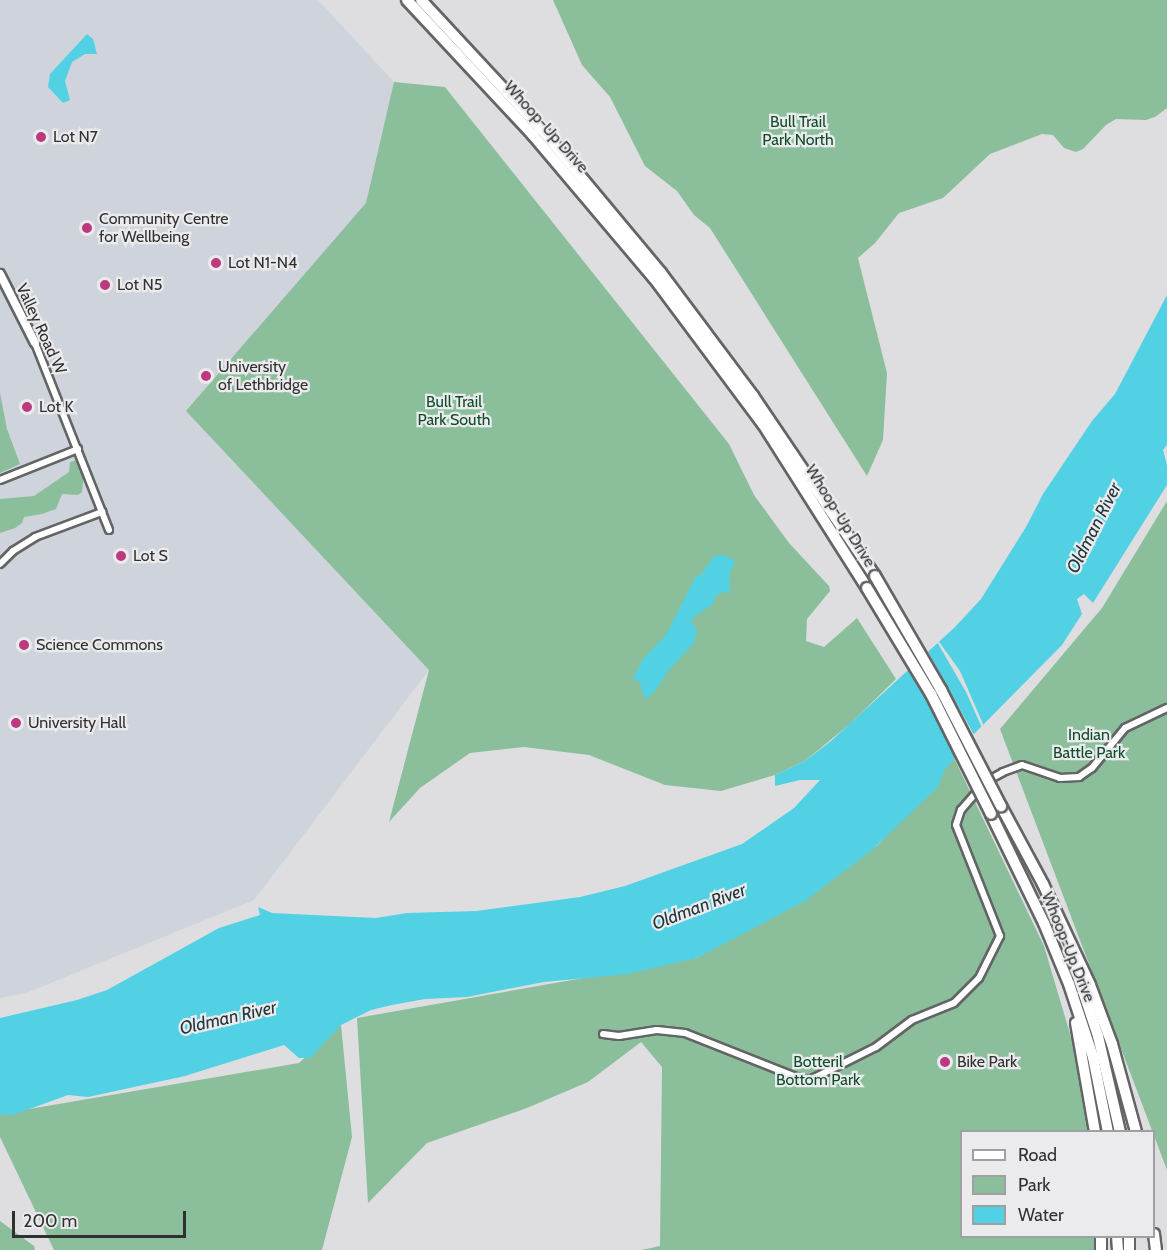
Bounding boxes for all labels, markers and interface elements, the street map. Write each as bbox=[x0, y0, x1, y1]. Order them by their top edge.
street label: Whoop-Up Drive bbox=[500, 77, 592, 177]
park label: Bull Trail Park North bbox=[762, 112, 834, 150]
place label: Lot N7 bbox=[53, 127, 98, 147]
marker: Lot N7 bbox=[34, 130, 48, 144]
place label: Community Centre for Wellbeing bbox=[99, 209, 228, 247]
marker: Community Centre for Wellbeing bbox=[80, 221, 94, 235]
place label: Lot N1-N4 bbox=[228, 253, 297, 273]
marker: Lot N1-N4 bbox=[209, 256, 223, 270]
place label: Lot N5 bbox=[117, 275, 162, 295]
marker: Lot N5 bbox=[98, 278, 112, 292]
street label: Valley Road W bbox=[12, 281, 70, 377]
place label: University of Lethbridge bbox=[218, 357, 308, 395]
marker: University of Lethbridge bbox=[199, 369, 213, 383]
park label: Bull Trail Park South bbox=[417, 392, 491, 430]
place label: Lot K bbox=[39, 397, 74, 417]
marker: Lot K bbox=[20, 400, 34, 414]
street label: Whoop-Up Drive bbox=[801, 461, 879, 571]
water label: Oldman River bbox=[1062, 479, 1126, 577]
place label: Lot S bbox=[133, 546, 168, 566]
marker: Lot S bbox=[114, 549, 128, 563]
place label: Science Commons bbox=[36, 635, 163, 655]
marker: Science Commons bbox=[17, 638, 31, 652]
place label: University Hall bbox=[28, 713, 126, 733]
marker: University Hall bbox=[9, 716, 23, 730]
park label: Indian Battle Park bbox=[1053, 725, 1125, 763]
water label: Oldman River bbox=[649, 879, 749, 935]
street label: Whoop-Up Drive bbox=[1037, 889, 1099, 1005]
water label: Oldman River bbox=[177, 996, 279, 1040]
park label: Botteril Bottom Park bbox=[776, 1052, 860, 1090]
place label: Bike Park bbox=[957, 1052, 1017, 1072]
marker: Bike Park bbox=[938, 1055, 952, 1069]
legend bbox=[960, 1130, 1155, 1238]
text: Road bbox=[1018, 1144, 1057, 1166]
text: Park bbox=[1018, 1174, 1050, 1196]
scale bar bbox=[15, 1199, 189, 1237]
text: Water bbox=[1018, 1204, 1064, 1226]
text: 200 m bbox=[23, 1210, 77, 1232]

